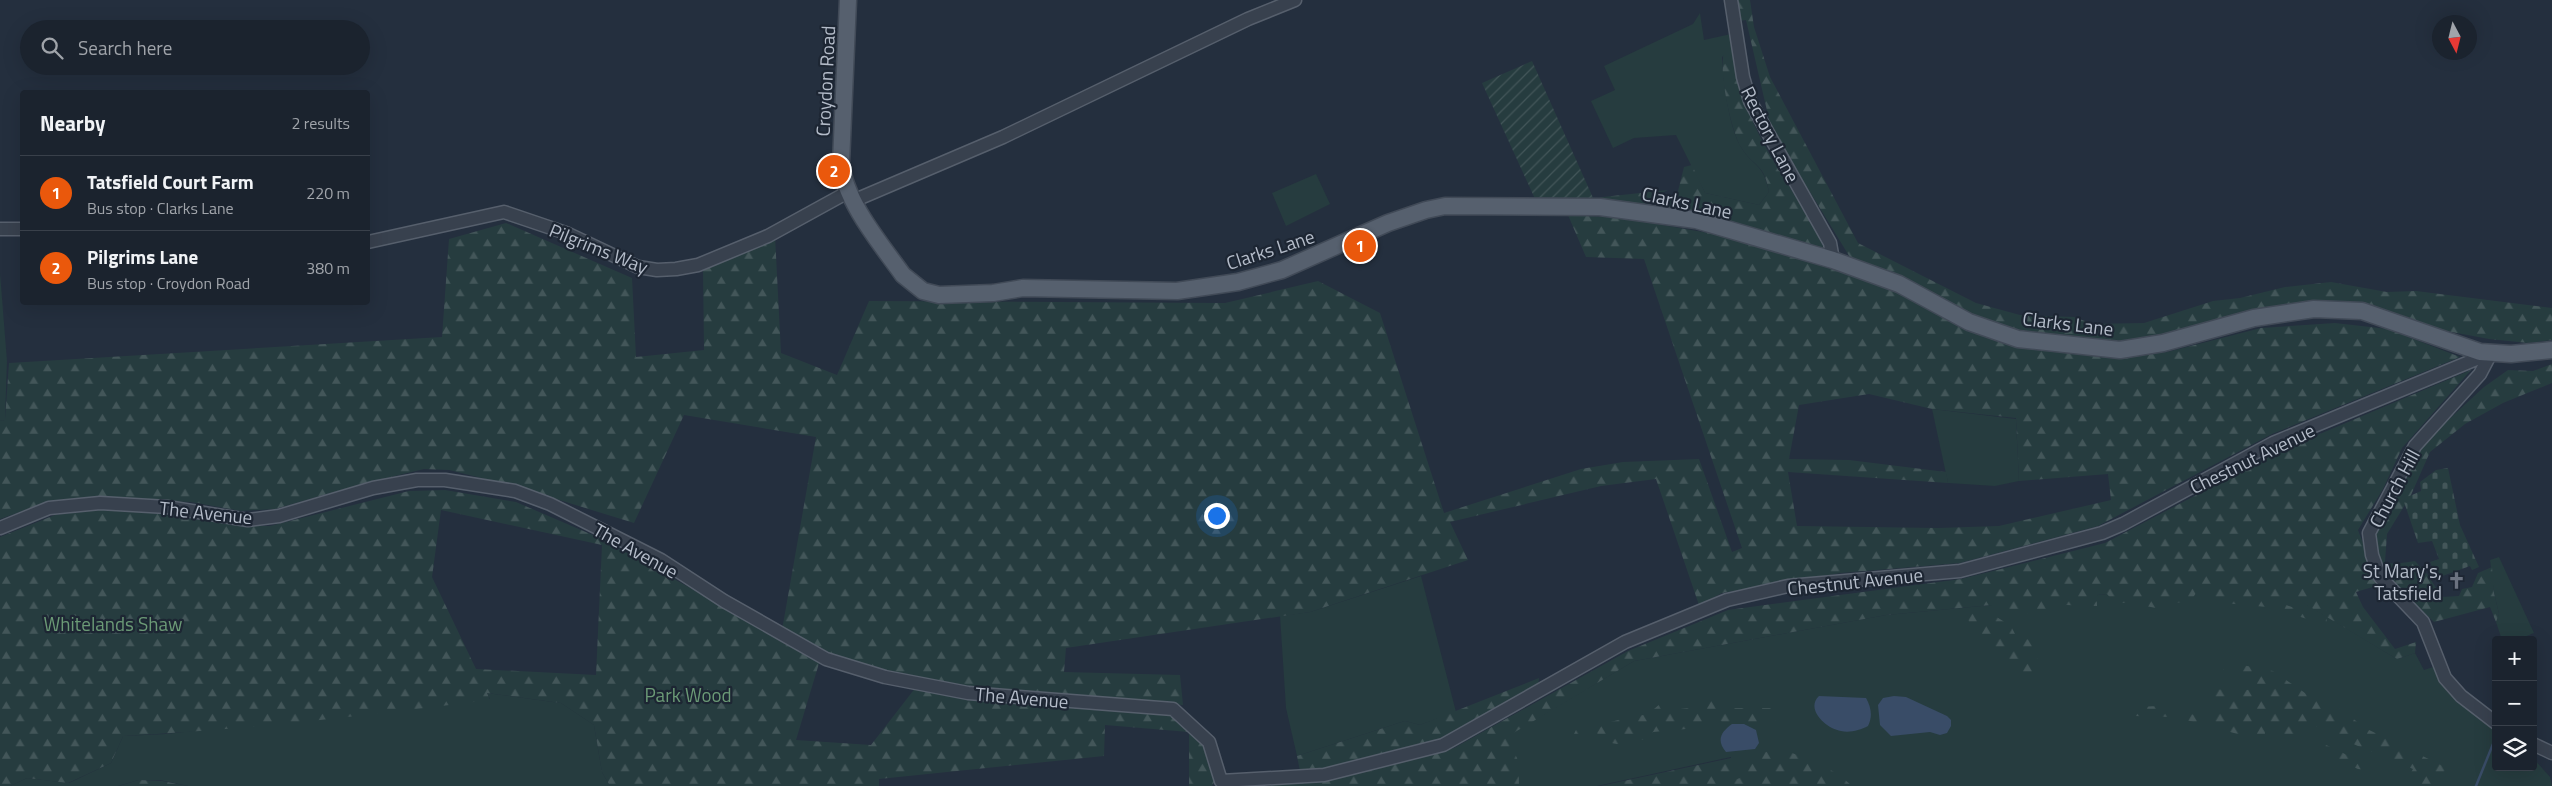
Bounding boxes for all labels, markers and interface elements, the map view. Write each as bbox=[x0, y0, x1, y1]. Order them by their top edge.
north arrow bbox=[2432, 15, 2477, 60]
search box bbox=[20, 20, 370, 75]
street label: Croydon Road bbox=[808, 25, 842, 137]
text: Search here bbox=[78, 33, 172, 62]
icon: search bbox=[38, 34, 66, 62]
street label: Rectory Lane bbox=[1734, 81, 1808, 187]
text: Nearby bbox=[40, 107, 105, 139]
text: 2 results bbox=[291, 111, 350, 135]
pin: 2 bbox=[818, 152, 850, 190]
text: Tatsfield Court Farm bbox=[87, 167, 254, 196]
street label: Clarks Lane bbox=[1639, 178, 1735, 226]
text: 1 bbox=[52, 181, 60, 205]
text: 220 m bbox=[306, 181, 350, 205]
text: Bus stop · Clarks Lane bbox=[87, 196, 234, 220]
street label: Pilgrims Way bbox=[545, 215, 653, 281]
street label: Clarks Lane bbox=[1222, 221, 1318, 277]
pin: 1 bbox=[1344, 227, 1376, 265]
text: Pilgrims Lane bbox=[87, 242, 198, 271]
text: 2 bbox=[52, 256, 60, 280]
text: 380 m bbox=[306, 256, 350, 280]
text: Bus stop · Croydon Road bbox=[87, 271, 250, 295]
street label: Clarks Lane bbox=[2021, 303, 2115, 343]
street label: Chestnut Avenue bbox=[2184, 415, 2320, 501]
street label: Church Hill bbox=[2361, 443, 2427, 533]
street label: The Avenue bbox=[158, 493, 254, 531]
your location bbox=[1204, 503, 1230, 529]
street label: The Avenue bbox=[588, 515, 684, 585]
place label: St Mary's, Tatsfield bbox=[2363, 556, 2442, 607]
street label: Chestnut Avenue bbox=[1786, 559, 1924, 603]
church icon: St Mary's, Tatsfield bbox=[2446, 571, 2466, 591]
park label: Whitelands Shaw bbox=[43, 609, 183, 638]
map controls bbox=[2492, 636, 2537, 771]
button: + bbox=[2492, 636, 2537, 681]
street label: The Avenue bbox=[974, 678, 1070, 716]
park label: Park Wood bbox=[644, 680, 732, 709]
button: − bbox=[2492, 681, 2537, 726]
button: layers bbox=[2492, 726, 2537, 771]

